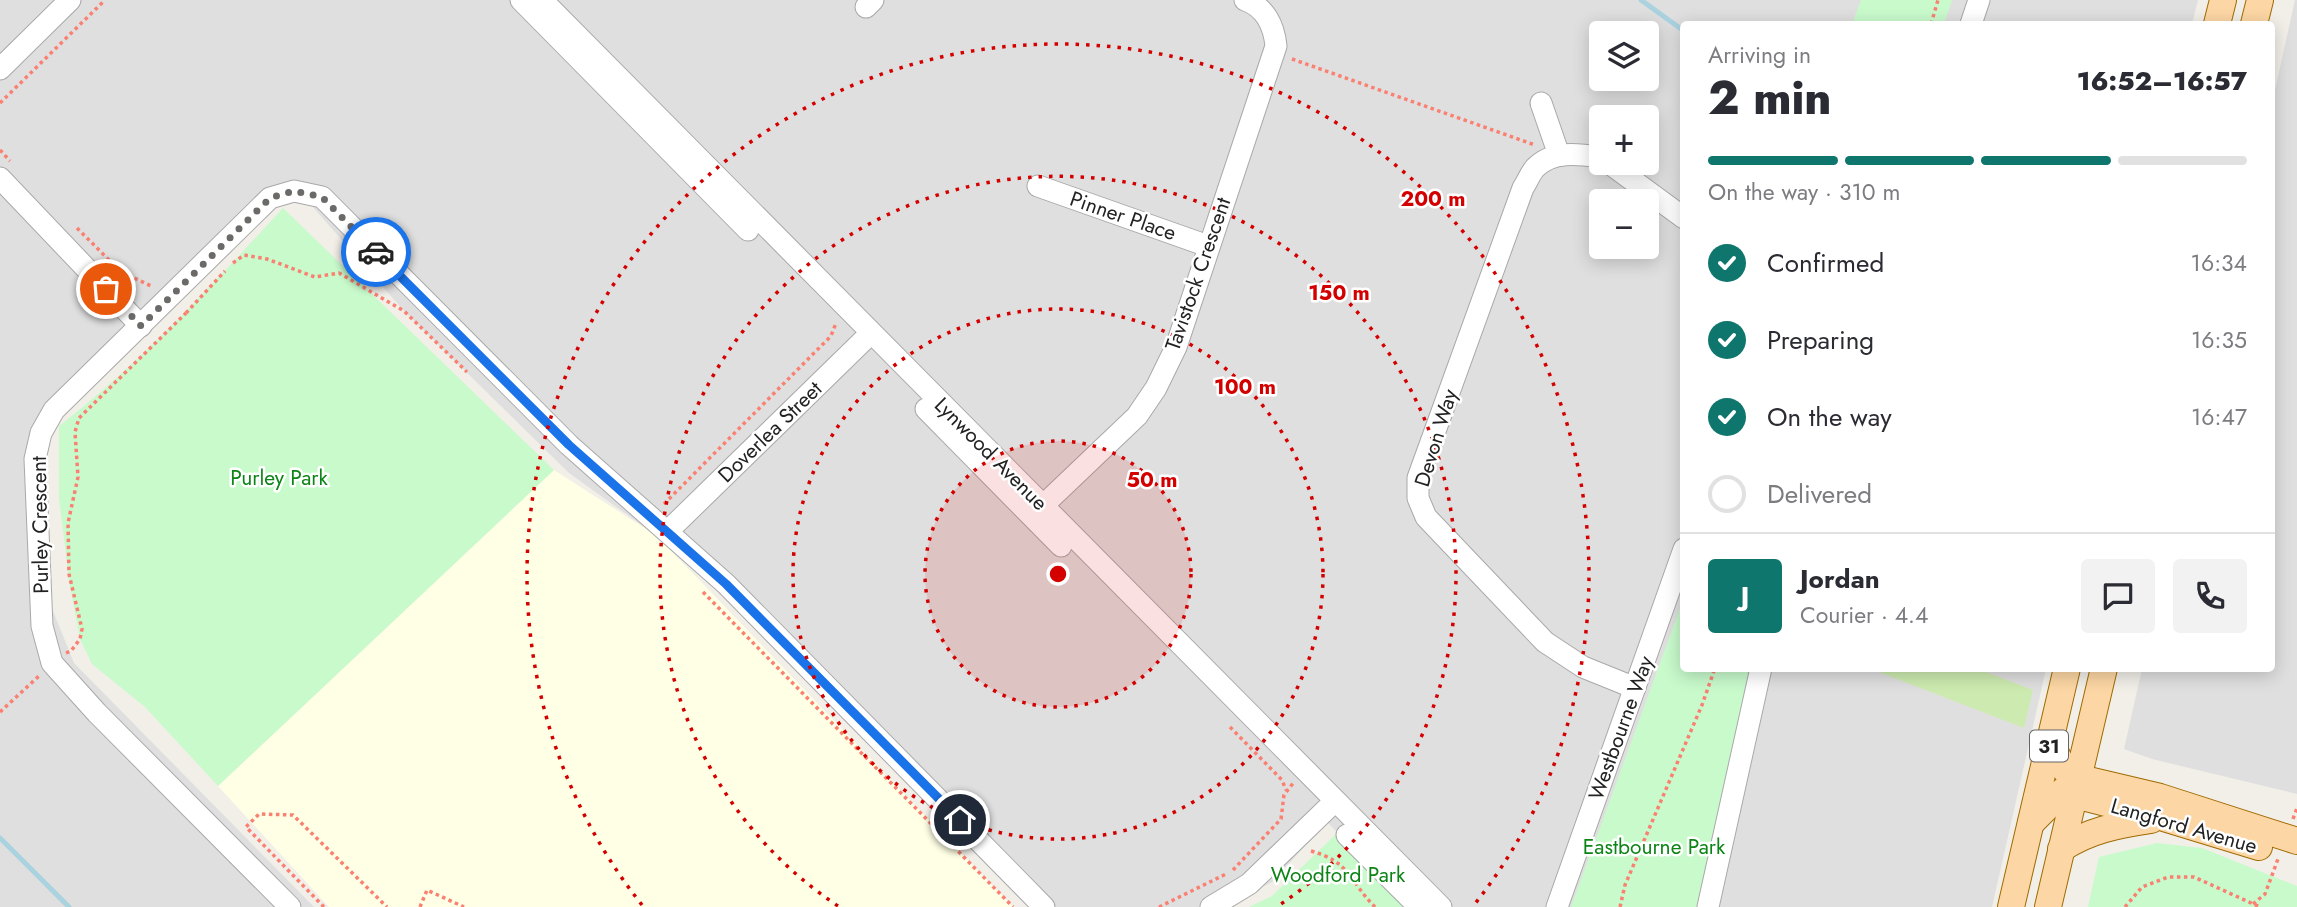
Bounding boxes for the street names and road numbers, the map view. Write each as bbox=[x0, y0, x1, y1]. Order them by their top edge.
street label: Pinner Place bbox=[1066, 184, 1180, 248]
street label: Tavistock Crescent bbox=[1158, 193, 1238, 355]
street label: Doverlea Street bbox=[711, 374, 829, 490]
street label: Devon Way bbox=[1407, 385, 1465, 490]
street label: Lynwood Avenue bbox=[928, 391, 1054, 517]
street label: Purley Crescent bbox=[24, 456, 56, 594]
street label: Westbourne Way bbox=[1581, 651, 1661, 804]
road number: 31 bbox=[2030, 730, 2068, 762]
street label: Langford Avenue bbox=[2107, 791, 2261, 861]

